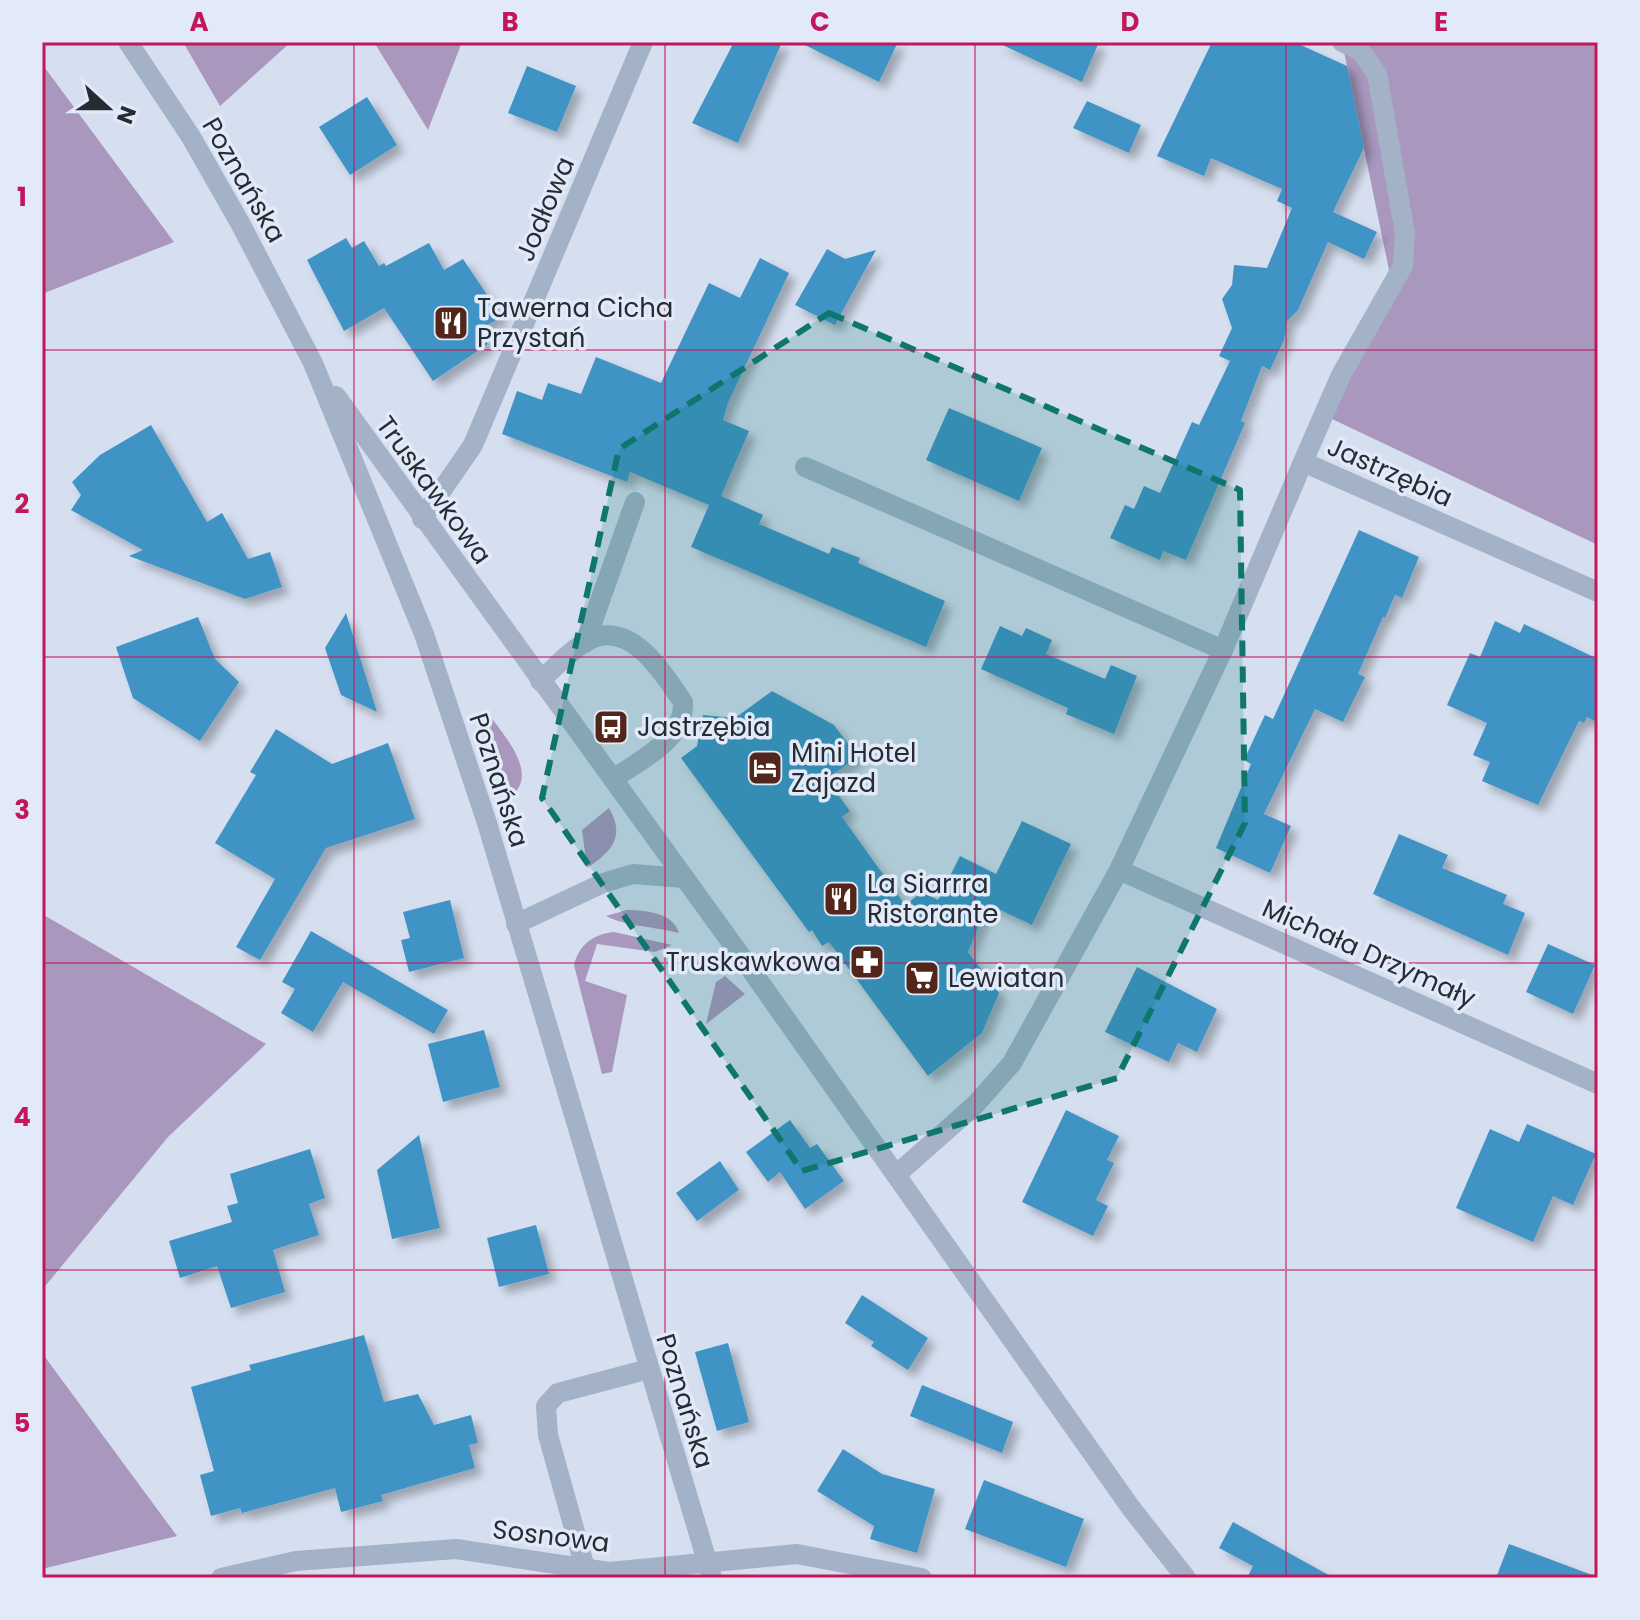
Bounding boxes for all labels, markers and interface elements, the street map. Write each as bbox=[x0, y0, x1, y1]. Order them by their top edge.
text: A bbox=[189, 4, 209, 40]
text: B bbox=[501, 4, 519, 40]
text: C bbox=[810, 4, 830, 40]
text: D bbox=[1121, 4, 1140, 40]
text: E bbox=[1434, 4, 1448, 40]
north arrow bbox=[68, 68, 148, 148]
text: N bbox=[109, 102, 144, 128]
street label: Poznańska bbox=[194, 111, 294, 249]
street label: Jodłowa bbox=[507, 151, 583, 267]
text: 1 bbox=[17, 179, 27, 215]
place label: Tawerna Cicha Przystań bbox=[477, 290, 673, 356]
restaurant icon: Tawerna Cicha Przystań bbox=[432, 304, 470, 342]
street label: Truskawkowa bbox=[368, 409, 500, 571]
street label: Jastrzębia bbox=[1322, 428, 1458, 516]
text: 2 bbox=[15, 486, 30, 522]
street label: Poznańska bbox=[460, 708, 538, 852]
bus stop icon: Jastrzębia bbox=[592, 708, 630, 746]
place label: Jastrzębia bbox=[637, 709, 771, 745]
place label: Mini Hotel Zajazd bbox=[791, 735, 916, 801]
hotel icon: Mini Hotel Zajazd bbox=[746, 749, 784, 787]
text: 3 bbox=[14, 792, 30, 828]
place label: La Siarrra Ristorante bbox=[867, 866, 998, 932]
restaurant icon: La Siarrra Ristorante bbox=[822, 880, 860, 918]
street label: Michała Drzymały bbox=[1257, 890, 1482, 1016]
pharmacy icon: Truskawkowa bbox=[848, 943, 886, 981]
place label: Truskawkowa bbox=[666, 944, 841, 980]
supermarket icon: Lewiatan bbox=[903, 959, 941, 997]
place label: Lewiatan bbox=[948, 960, 1064, 996]
text: 4 bbox=[13, 1099, 31, 1135]
street label: Poznańska bbox=[647, 1329, 723, 1473]
text: 5 bbox=[14, 1405, 30, 1441]
street label: Sosnowa bbox=[490, 1511, 612, 1561]

